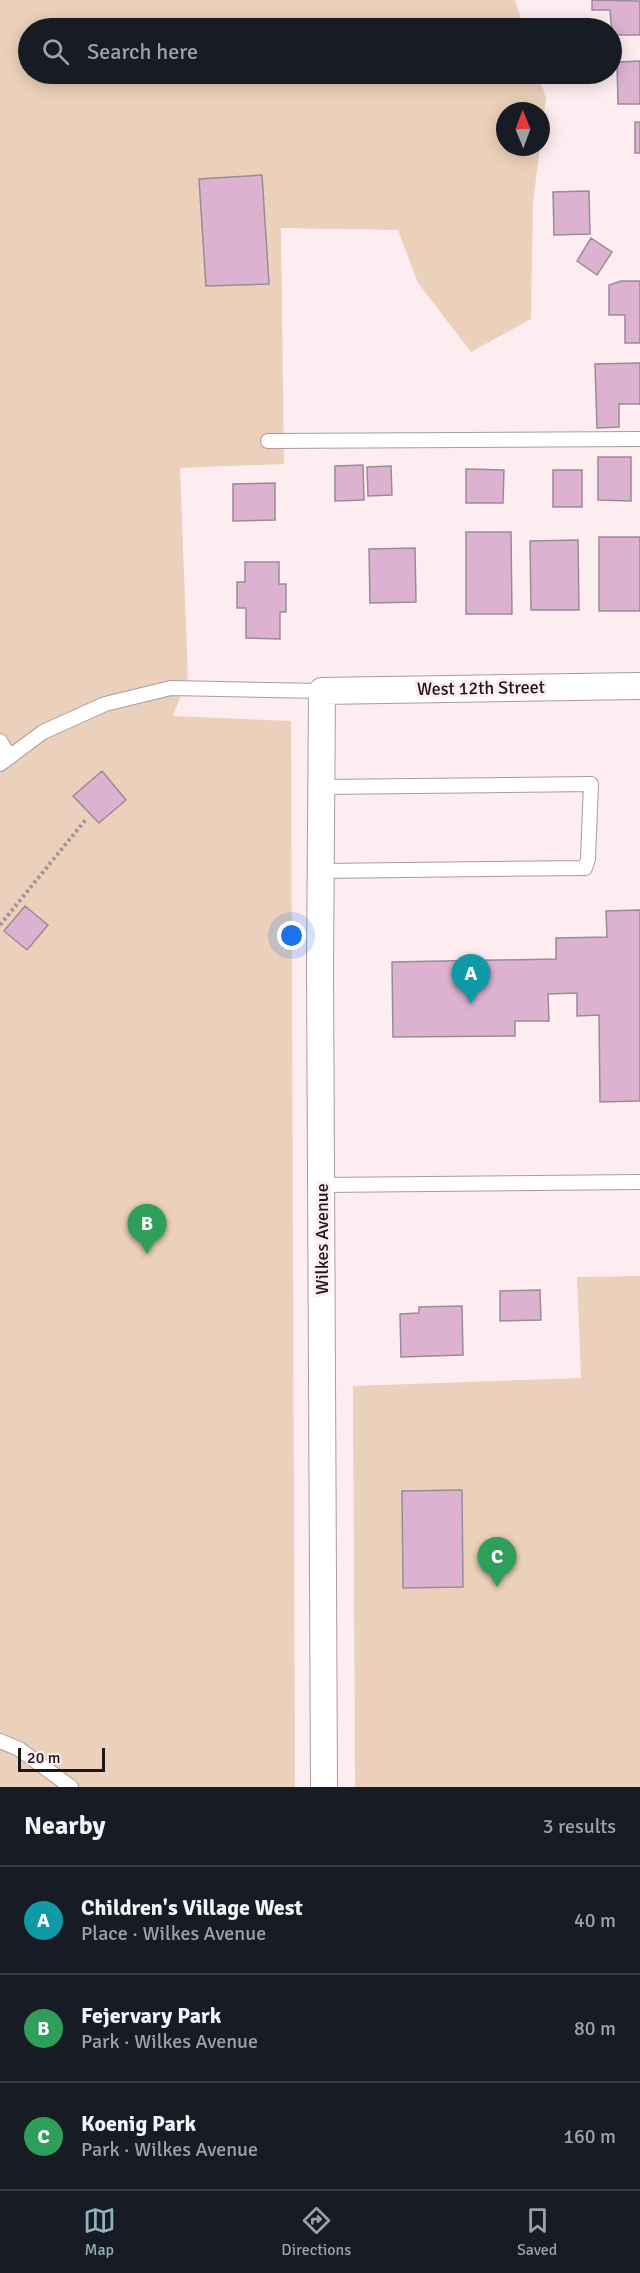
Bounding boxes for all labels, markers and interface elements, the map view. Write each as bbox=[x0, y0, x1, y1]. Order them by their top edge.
search box bbox=[18, 18, 622, 84]
icon: search bbox=[39, 35, 72, 68]
text: Search here bbox=[87, 38, 198, 65]
north arrow bbox=[496, 102, 550, 156]
street label: West 12th Street bbox=[417, 676, 545, 700]
your location bbox=[277, 921, 306, 950]
pin: A bbox=[452, 954, 490, 1004]
street label: Wilkes Avenue bbox=[311, 1183, 333, 1295]
pin: B bbox=[128, 1204, 166, 1254]
pin: C bbox=[478, 1538, 516, 1587]
scale bar bbox=[18, 1745, 105, 1772]
text: 20 m bbox=[27, 1748, 61, 1768]
text: Nearby bbox=[24, 1810, 105, 1842]
text: 3 results bbox=[543, 1814, 616, 1839]
text: Children's Village West bbox=[81, 1894, 303, 1921]
text: A bbox=[37, 1908, 50, 1933]
text: 40 m bbox=[574, 1908, 616, 1933]
text: Place · Wilkes Avenue bbox=[81, 1921, 266, 1946]
text: Fejervary Park bbox=[81, 2002, 221, 2029]
text: B bbox=[37, 2016, 50, 2041]
text: 80 m bbox=[574, 2016, 616, 2041]
text: Park · Wilkes Avenue bbox=[81, 2029, 258, 2054]
text: Koenig Park bbox=[81, 2110, 196, 2137]
text: C bbox=[37, 2124, 50, 2149]
text: 160 m bbox=[563, 2124, 616, 2149]
text: Park · Wilkes Avenue bbox=[81, 2137, 258, 2162]
tab: Map bbox=[83, 2204, 116, 2260]
tab: Directions bbox=[281, 2204, 351, 2260]
tab: Saved bbox=[517, 2204, 557, 2260]

